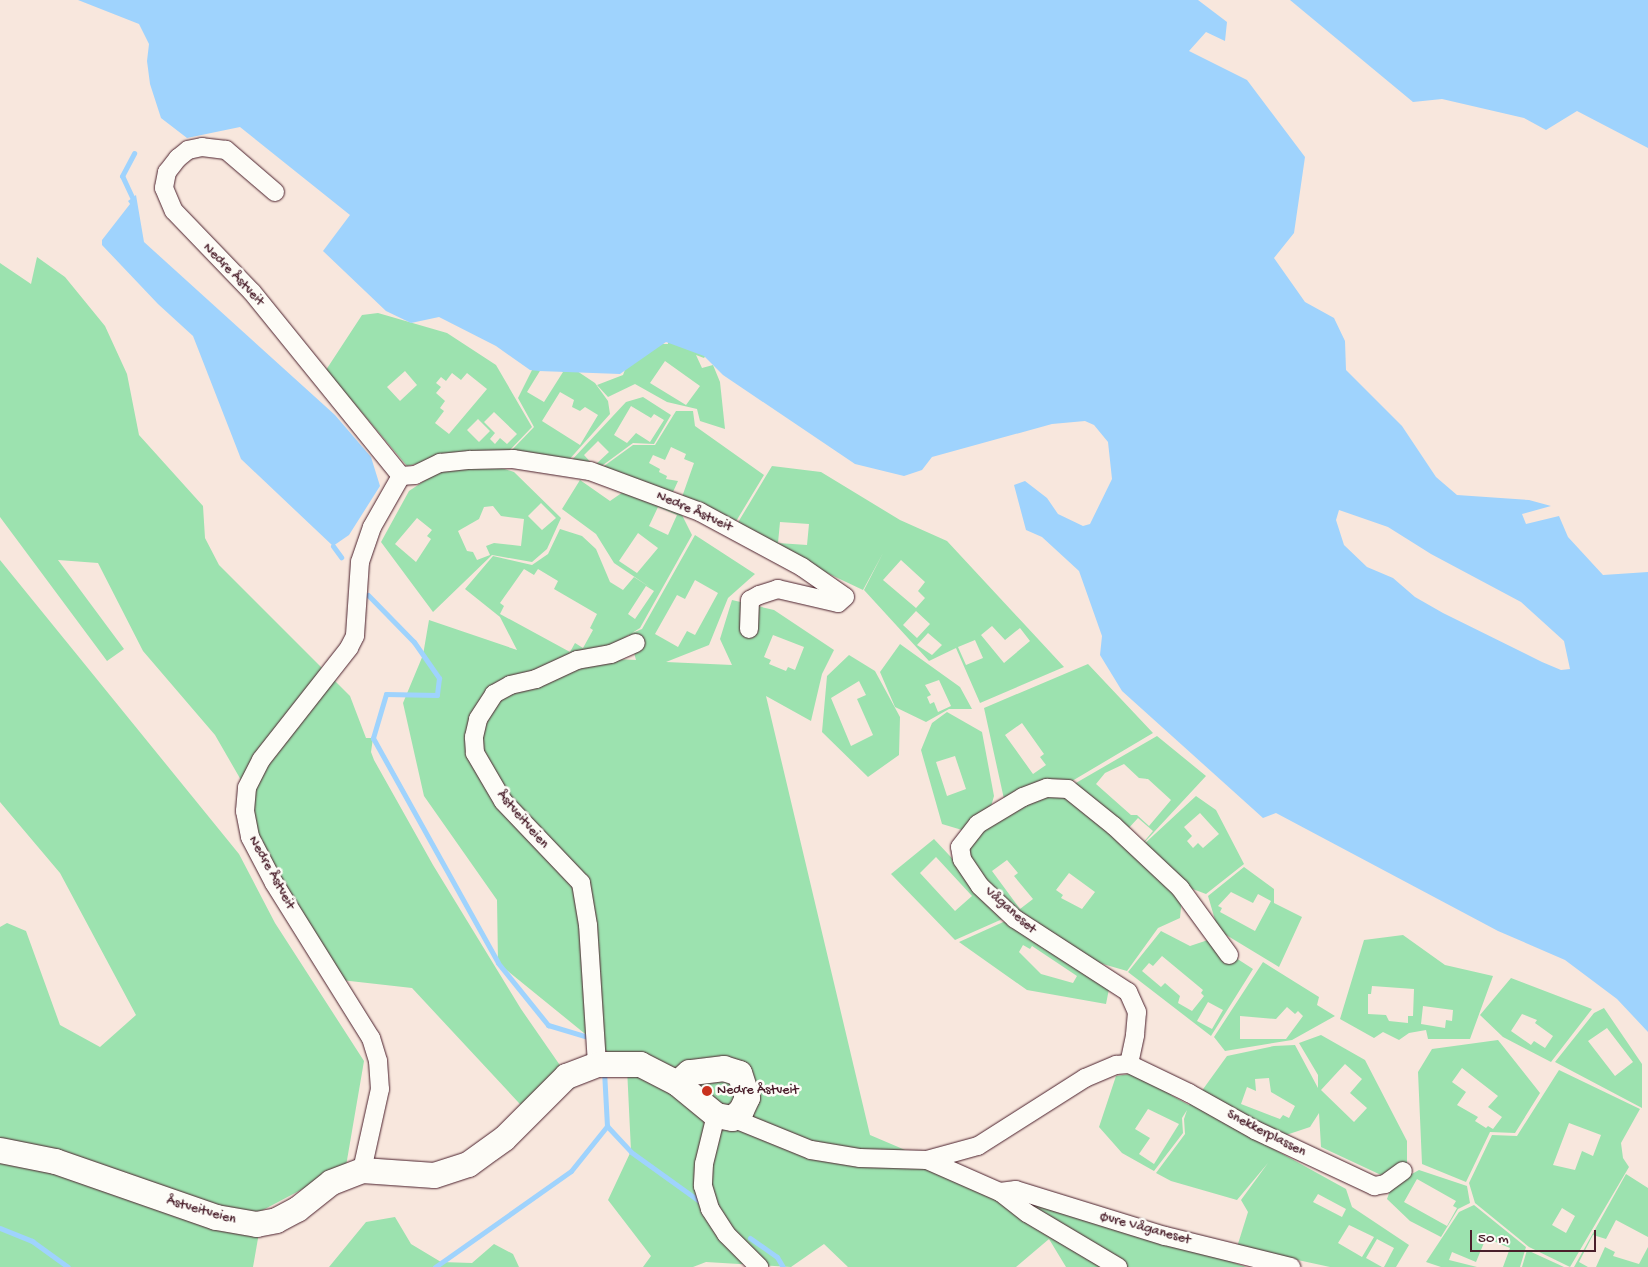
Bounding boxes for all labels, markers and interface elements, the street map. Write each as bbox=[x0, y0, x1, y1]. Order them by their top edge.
street label: Nedre Åstveit bbox=[199, 240, 267, 310]
street label: Nedre Åstveit bbox=[653, 488, 735, 536]
street label: Åstveitveien bbox=[492, 787, 552, 853]
street label: Nedre Åstveit bbox=[244, 833, 298, 913]
street label: Våganeset bbox=[981, 884, 1039, 938]
place label: Nedre Åstveit bbox=[717, 1083, 798, 1099]
marker: Nedre Åstveit bbox=[701, 1085, 713, 1097]
street label: Snekkerplassen bbox=[1223, 1107, 1309, 1161]
street label: Åstveitveien bbox=[164, 1193, 238, 1229]
street label: Øvre Våganeset bbox=[1098, 1209, 1192, 1249]
scale bar bbox=[1473, 1220, 1599, 1252]
text: 50 m bbox=[1478, 1230, 1509, 1248]

